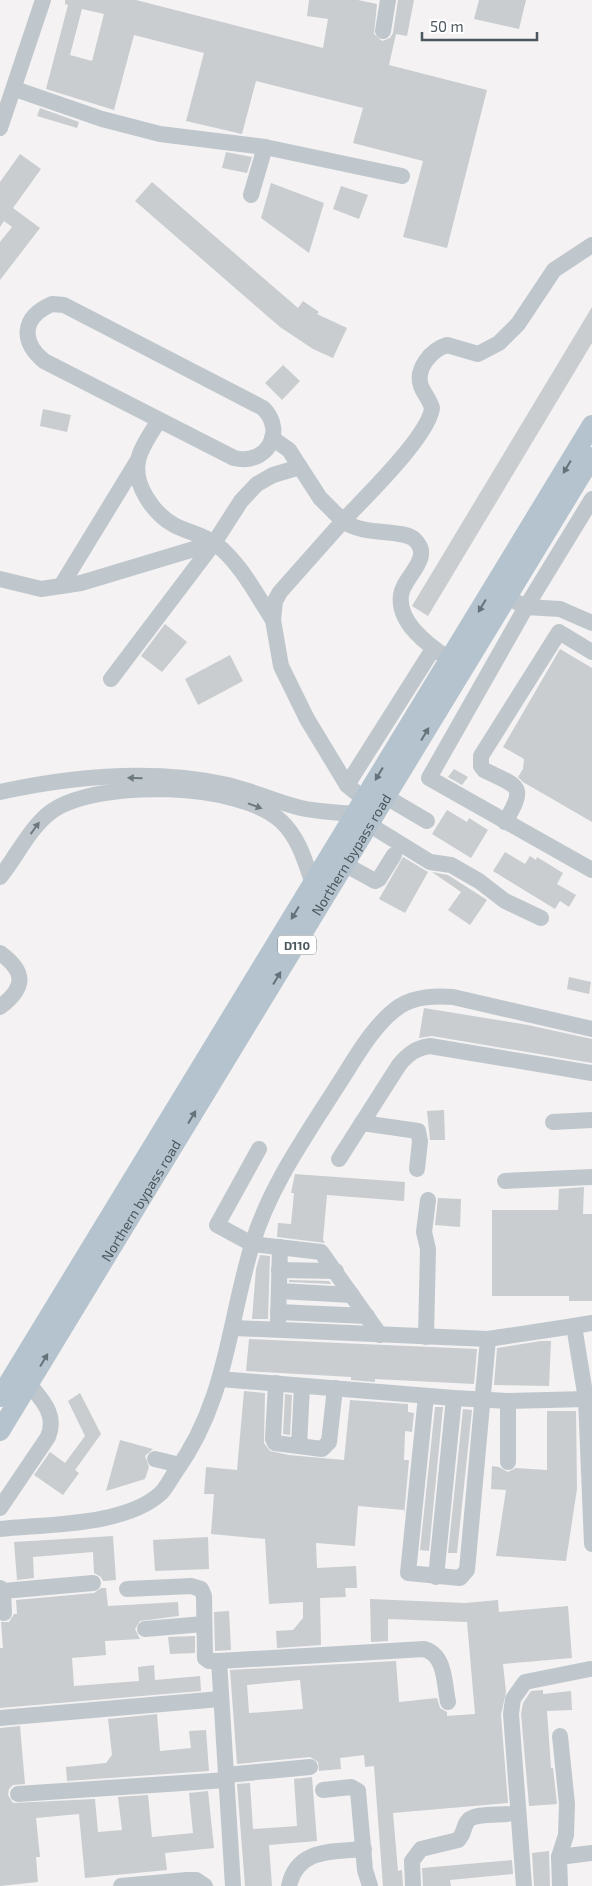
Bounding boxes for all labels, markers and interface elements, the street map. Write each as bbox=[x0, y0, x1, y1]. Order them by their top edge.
scale bar bbox=[422, 10, 537, 42]
text: 50 m bbox=[430, 17, 464, 35]
one-way arrow bbox=[562, 460, 571, 473]
one-way arrow bbox=[477, 599, 486, 612]
one-way arrow bbox=[420, 728, 429, 741]
one-way arrow bbox=[374, 767, 383, 781]
one-way arrow bbox=[127, 774, 143, 782]
street label: Northern bypass road bbox=[307, 790, 394, 918]
one-way arrow bbox=[247, 803, 262, 810]
one-way arrow bbox=[30, 822, 40, 835]
one-way arrow bbox=[290, 907, 300, 920]
road number: D110 bbox=[278, 936, 316, 954]
one-way arrow bbox=[273, 972, 282, 985]
one-way arrow bbox=[188, 1110, 197, 1123]
street label: Northern bypass road bbox=[97, 1136, 184, 1264]
one-way arrow bbox=[39, 1353, 48, 1366]

